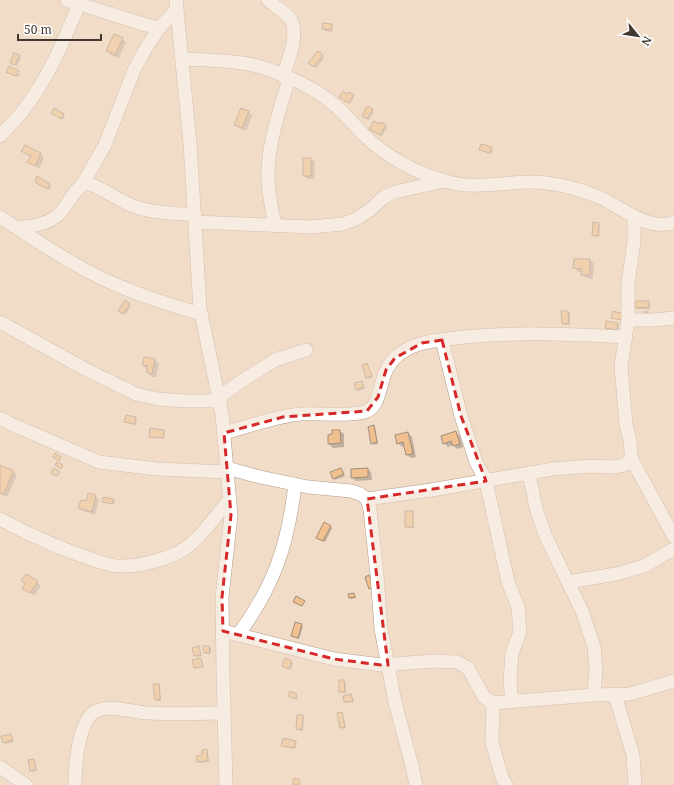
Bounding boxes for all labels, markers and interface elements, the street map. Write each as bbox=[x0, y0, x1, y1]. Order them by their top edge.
scale bar bbox=[18, 16, 101, 42]
north arrow bbox=[618, 16, 658, 56]
text: 50 m bbox=[24, 21, 52, 38]
text: N bbox=[638, 34, 656, 49]

